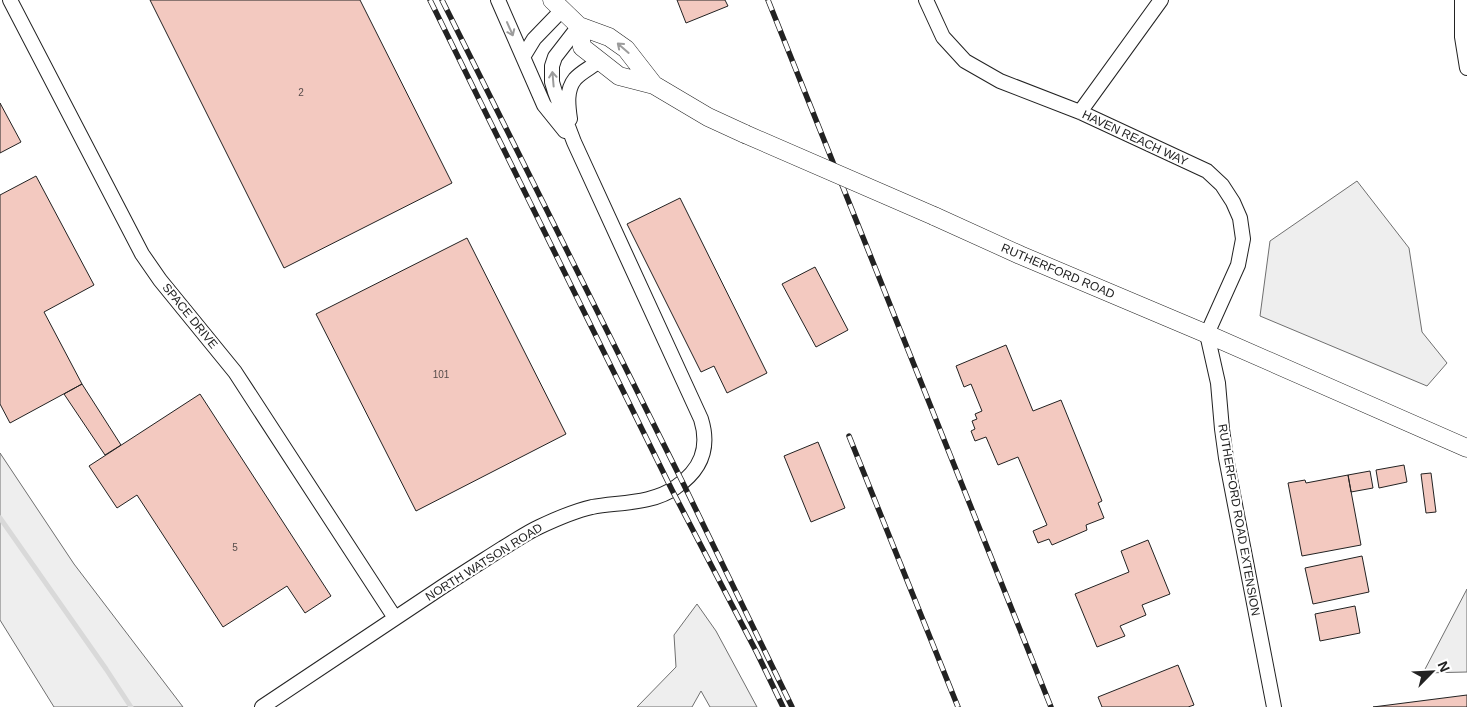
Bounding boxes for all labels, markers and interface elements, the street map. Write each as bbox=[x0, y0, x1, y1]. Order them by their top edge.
one-way arrow bbox=[506, 21, 516, 36]
one-way arrow bbox=[616, 42, 629, 54]
one-way arrow bbox=[548, 71, 558, 87]
house number: 2 bbox=[298, 87, 304, 98]
street label: HAVEN REACH WAY bbox=[1080, 107, 1190, 169]
street label: RUTHERFORD ROAD bbox=[999, 241, 1117, 301]
street label: SPACE DRIVE bbox=[159, 281, 221, 351]
house number: 101 bbox=[433, 369, 450, 380]
street label: RUTHERFORD ROAD EXTENSION bbox=[1215, 423, 1263, 617]
street label: NORTH WATSON ROAD bbox=[423, 520, 545, 604]
house number: 5 bbox=[232, 542, 238, 553]
north arrow bbox=[1407, 647, 1457, 697]
text: N bbox=[1435, 659, 1453, 675]

